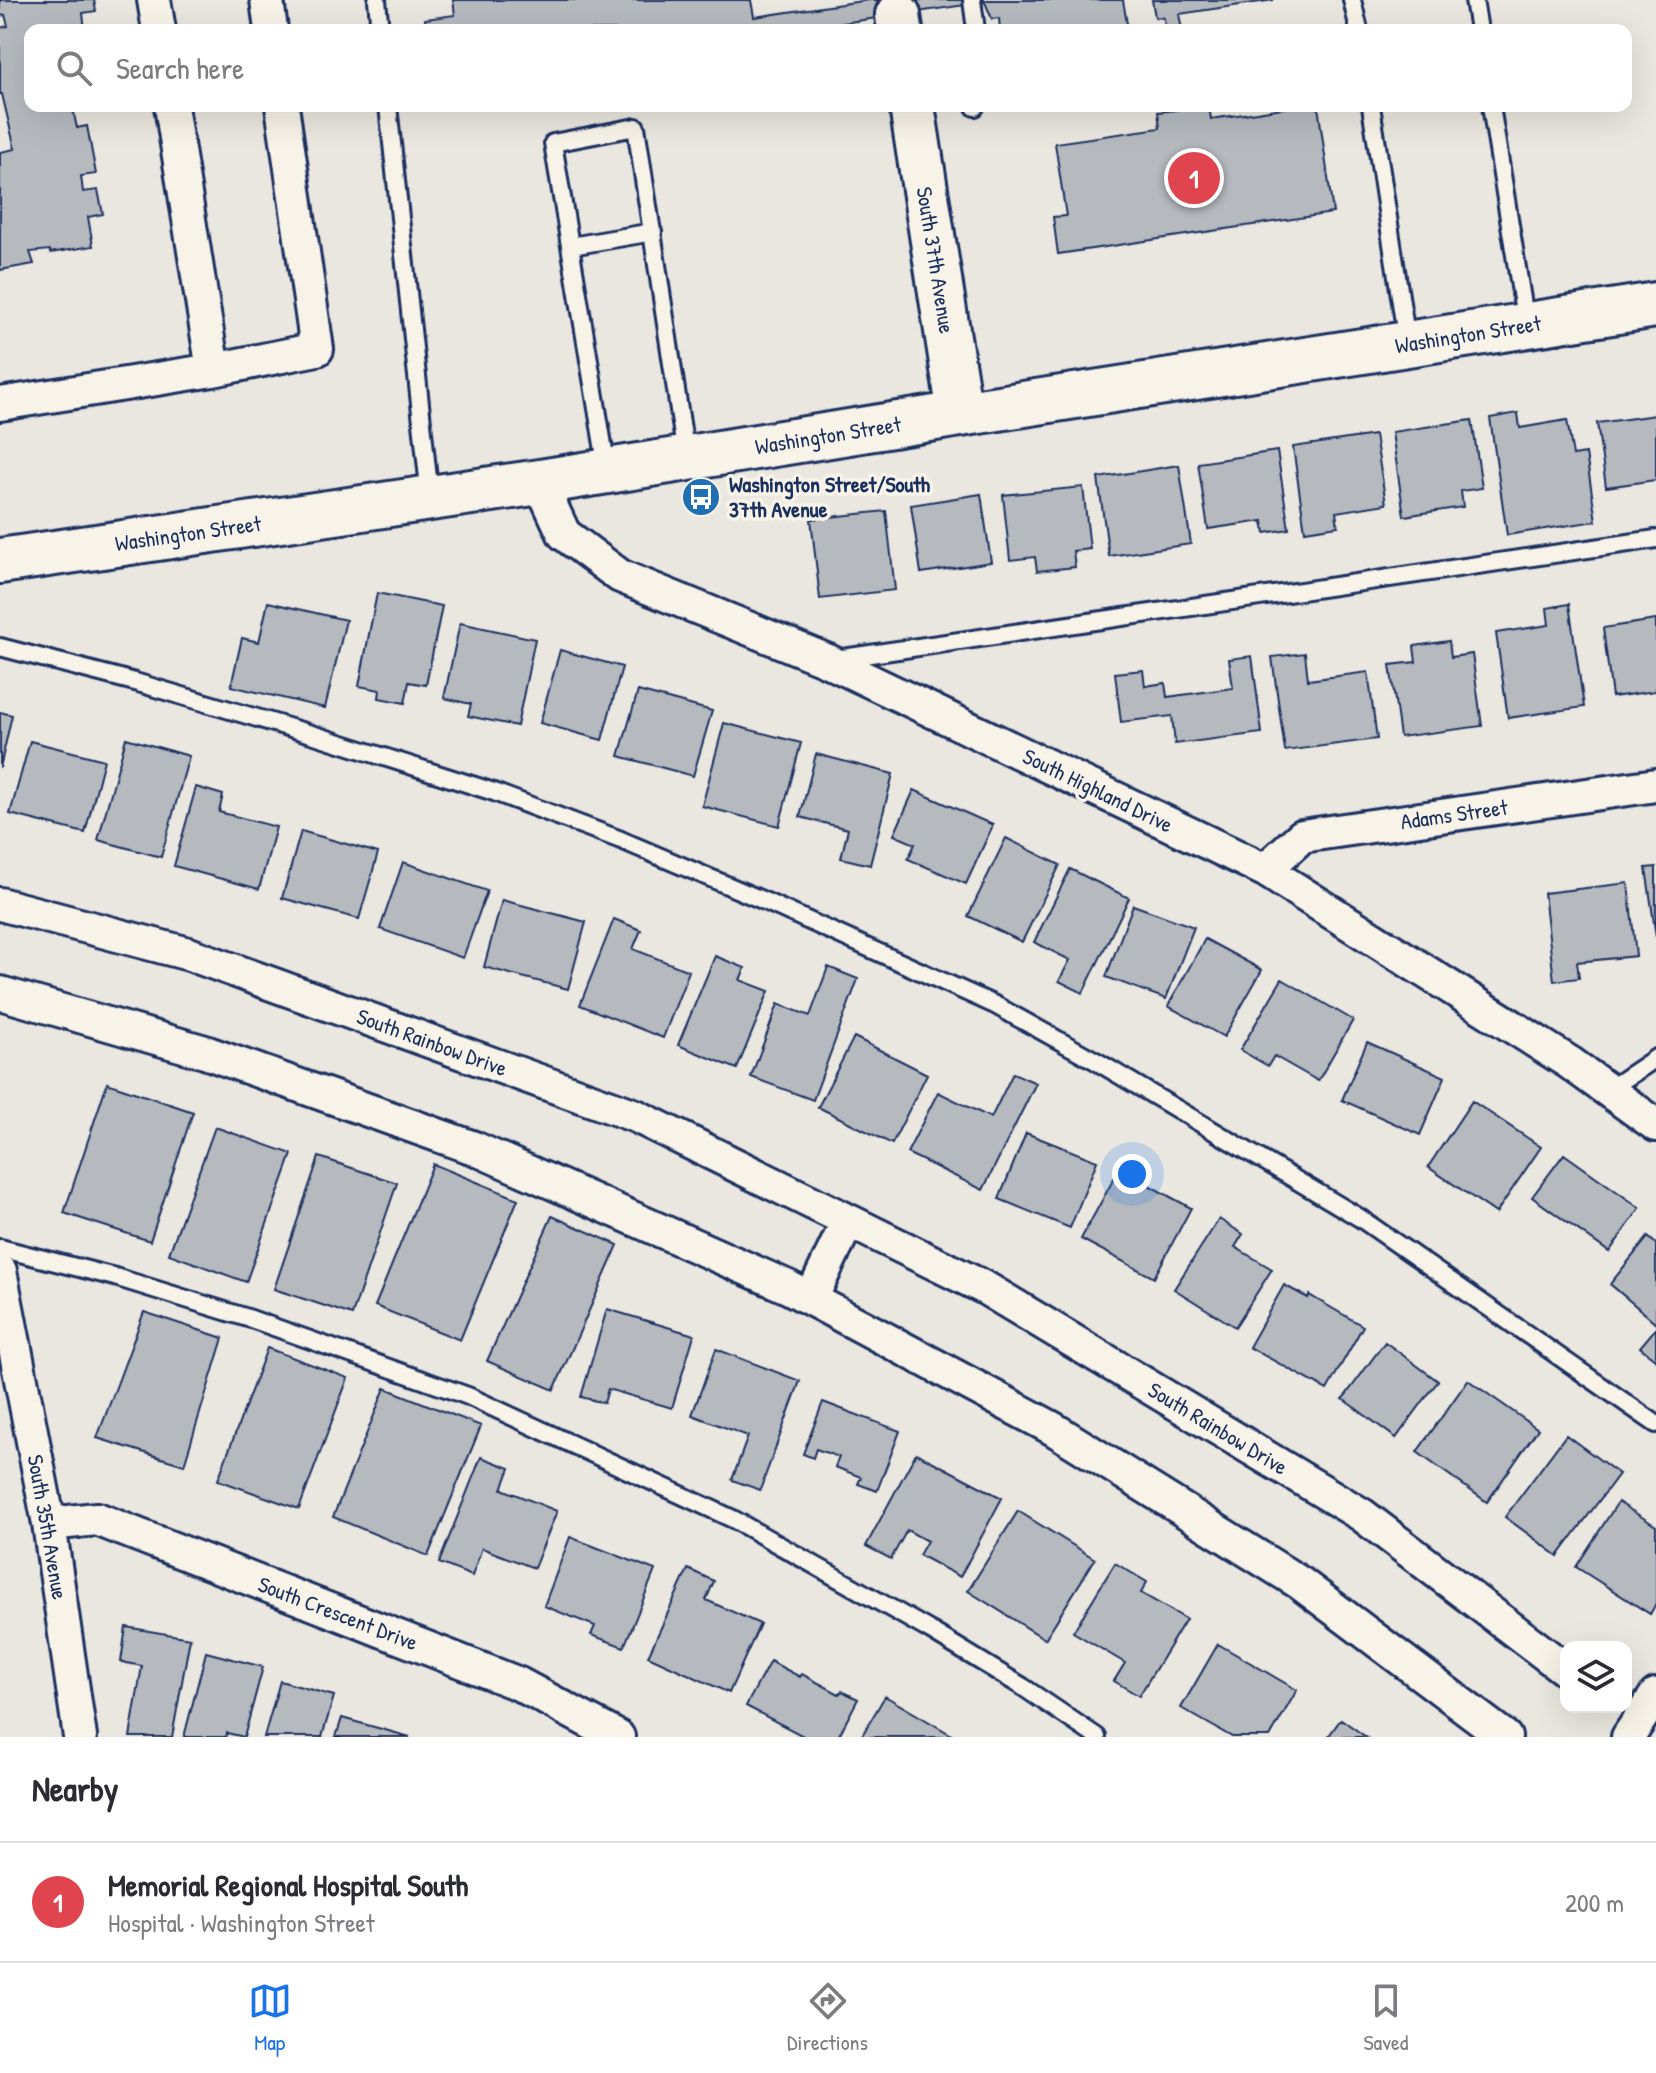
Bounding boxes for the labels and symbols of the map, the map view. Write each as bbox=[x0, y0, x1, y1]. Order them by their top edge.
pin: 1 bbox=[1168, 148, 1220, 208]
street label: South 37th Avenue bbox=[910, 185, 962, 336]
street label: Washington Street bbox=[1393, 308, 1543, 360]
street label: Washington Street bbox=[753, 409, 903, 461]
place label: Washington Street/South 37th Avenue bbox=[729, 469, 931, 524]
bus stop icon: Washington Street/South 37th Avenue bbox=[680, 476, 722, 518]
street label: Washington Street bbox=[113, 508, 263, 558]
street label: South Highland Drive bbox=[1018, 741, 1178, 839]
street label: Adams Street bbox=[1399, 792, 1510, 836]
street label: South Rainbow Drive bbox=[353, 1001, 511, 1083]
your location bbox=[1112, 1154, 1152, 1194]
street label: South Rainbow Drive bbox=[1143, 1375, 1294, 1482]
street label: South 35th Avenue bbox=[21, 1452, 76, 1602]
street label: South Crescent Drive bbox=[254, 1569, 422, 1657]

